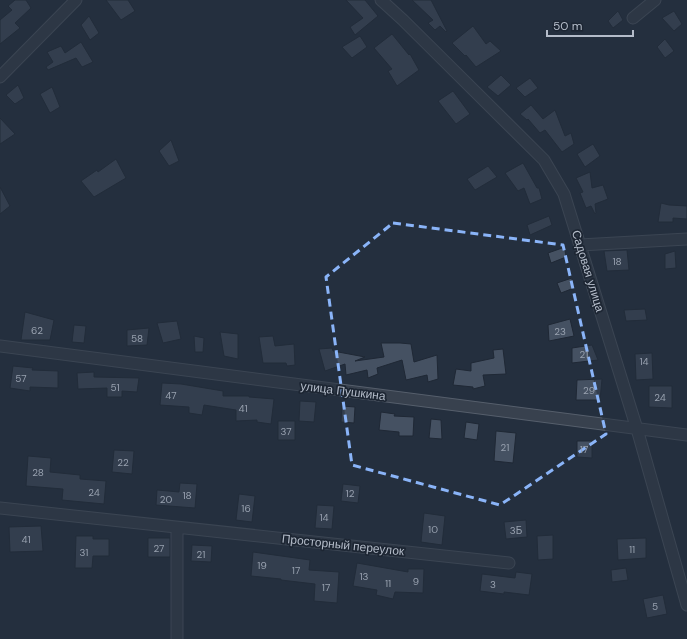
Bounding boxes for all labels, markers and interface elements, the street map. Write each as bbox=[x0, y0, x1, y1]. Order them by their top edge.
scale bar bbox=[547, 12, 633, 38]
text: 50 m bbox=[553, 18, 582, 34]
street label: Садовая улица bbox=[568, 228, 608, 314]
house number: 18 bbox=[612, 255, 622, 268]
house number: 62 bbox=[31, 324, 43, 337]
house number: 23 bbox=[554, 325, 566, 338]
house number: 58 bbox=[131, 332, 143, 345]
house number: 21 bbox=[580, 348, 588, 361]
house number: 14 bbox=[639, 355, 649, 368]
house number: 57 bbox=[15, 372, 27, 385]
street label: улица Пушкина bbox=[300, 378, 387, 404]
house number: 51 bbox=[110, 381, 120, 394]
house number: 29 bbox=[583, 384, 595, 397]
house number: 47 bbox=[165, 389, 177, 402]
house number: 24 bbox=[654, 391, 666, 404]
house number: 41 bbox=[238, 402, 248, 415]
house number: 37 bbox=[280, 425, 292, 438]
house number: 21 bbox=[501, 441, 509, 454]
house number: 17 bbox=[580, 443, 588, 456]
house number: 22 bbox=[117, 456, 129, 469]
house number: 28 bbox=[32, 466, 44, 479]
house number: 24 bbox=[88, 486, 100, 499]
house number: 12 bbox=[346, 487, 355, 500]
house number: 18 bbox=[182, 489, 192, 502]
house number: 20 bbox=[160, 493, 172, 506]
house number: 16 bbox=[241, 502, 251, 515]
house number: 14 bbox=[319, 511, 329, 524]
house number: 10 bbox=[428, 523, 438, 536]
house number: 3Б bbox=[510, 524, 523, 537]
street label: Просторный переулок bbox=[281, 531, 406, 559]
house number: 41 bbox=[21, 533, 31, 546]
house number: 27 bbox=[154, 542, 164, 555]
house number: 11 bbox=[629, 543, 635, 556]
house number: 31 bbox=[80, 546, 88, 559]
house number: 21 bbox=[197, 548, 205, 561]
house number: 19 bbox=[257, 559, 267, 572]
house number: 17 bbox=[292, 564, 300, 577]
house number: 13 bbox=[359, 570, 369, 583]
house number: 9 bbox=[413, 575, 419, 588]
house number: 11 bbox=[385, 577, 391, 590]
house number: 3 bbox=[490, 578, 496, 591]
house number: 17 bbox=[322, 581, 330, 594]
house number: 5 bbox=[652, 600, 658, 613]

